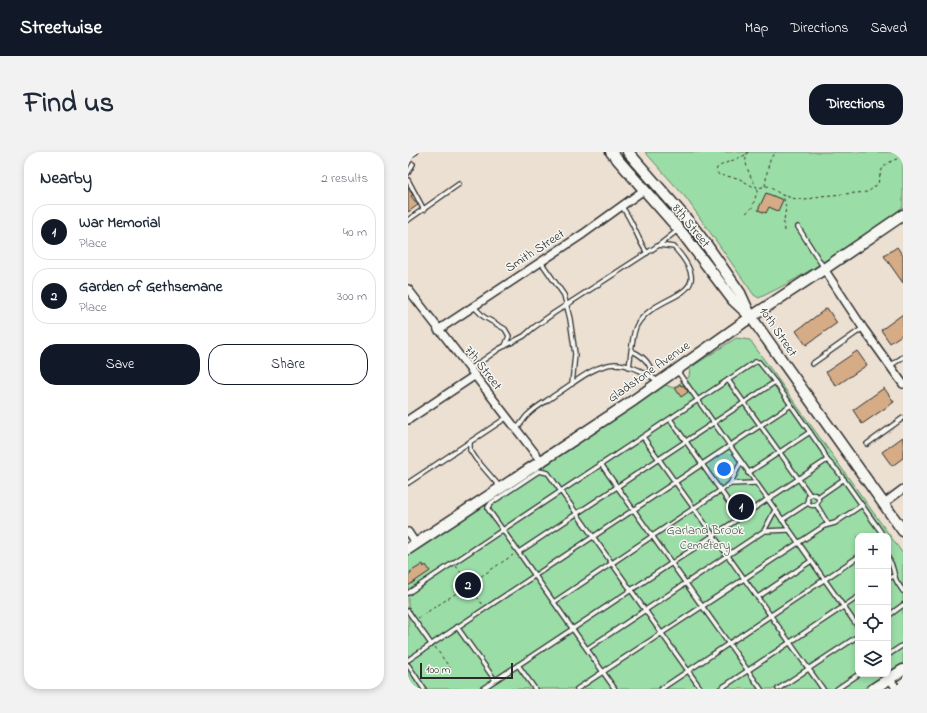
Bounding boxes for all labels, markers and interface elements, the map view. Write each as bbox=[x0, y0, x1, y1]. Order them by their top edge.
text: Streetwise bbox=[20, 15, 102, 42]
text: Map bbox=[745, 18, 768, 39]
text: Directions bbox=[790, 18, 848, 39]
text: Saved bbox=[870, 18, 907, 39]
text: Find us bbox=[24, 84, 114, 125]
button: Directions bbox=[809, 84, 903, 125]
text: Nearby bbox=[40, 166, 92, 191]
text: 2 results bbox=[321, 169, 368, 188]
street label: 8th Street bbox=[667, 200, 715, 252]
text: War Memorial bbox=[79, 212, 160, 234]
text: 1 bbox=[52, 223, 56, 242]
text: 40 m bbox=[343, 223, 367, 242]
street label: Smith Street bbox=[502, 224, 569, 277]
text: Place bbox=[79, 234, 107, 253]
text: Garden of Gethsemane bbox=[79, 276, 222, 298]
text: 2 bbox=[51, 287, 57, 306]
text: 300 m bbox=[337, 287, 367, 306]
text: Place bbox=[79, 298, 107, 317]
street label: 10th Street bbox=[754, 303, 802, 361]
street label: Gladstone Avenue bbox=[604, 336, 694, 408]
street label: 7th Street bbox=[460, 342, 507, 395]
button: Save bbox=[40, 344, 200, 385]
button: Share bbox=[208, 344, 368, 385]
your location bbox=[714, 459, 734, 479]
pin: 1 bbox=[728, 492, 754, 522]
park label: Garland Brook Cemetery bbox=[667, 521, 744, 556]
map controls bbox=[855, 533, 891, 677]
button: + bbox=[855, 533, 891, 569]
button: − bbox=[855, 569, 891, 605]
pin: 2 bbox=[455, 570, 481, 600]
button: locate bbox=[855, 605, 891, 641]
button: layers bbox=[855, 641, 891, 677]
scale bar bbox=[420, 661, 513, 680]
text: 100 m bbox=[426, 662, 450, 678]

